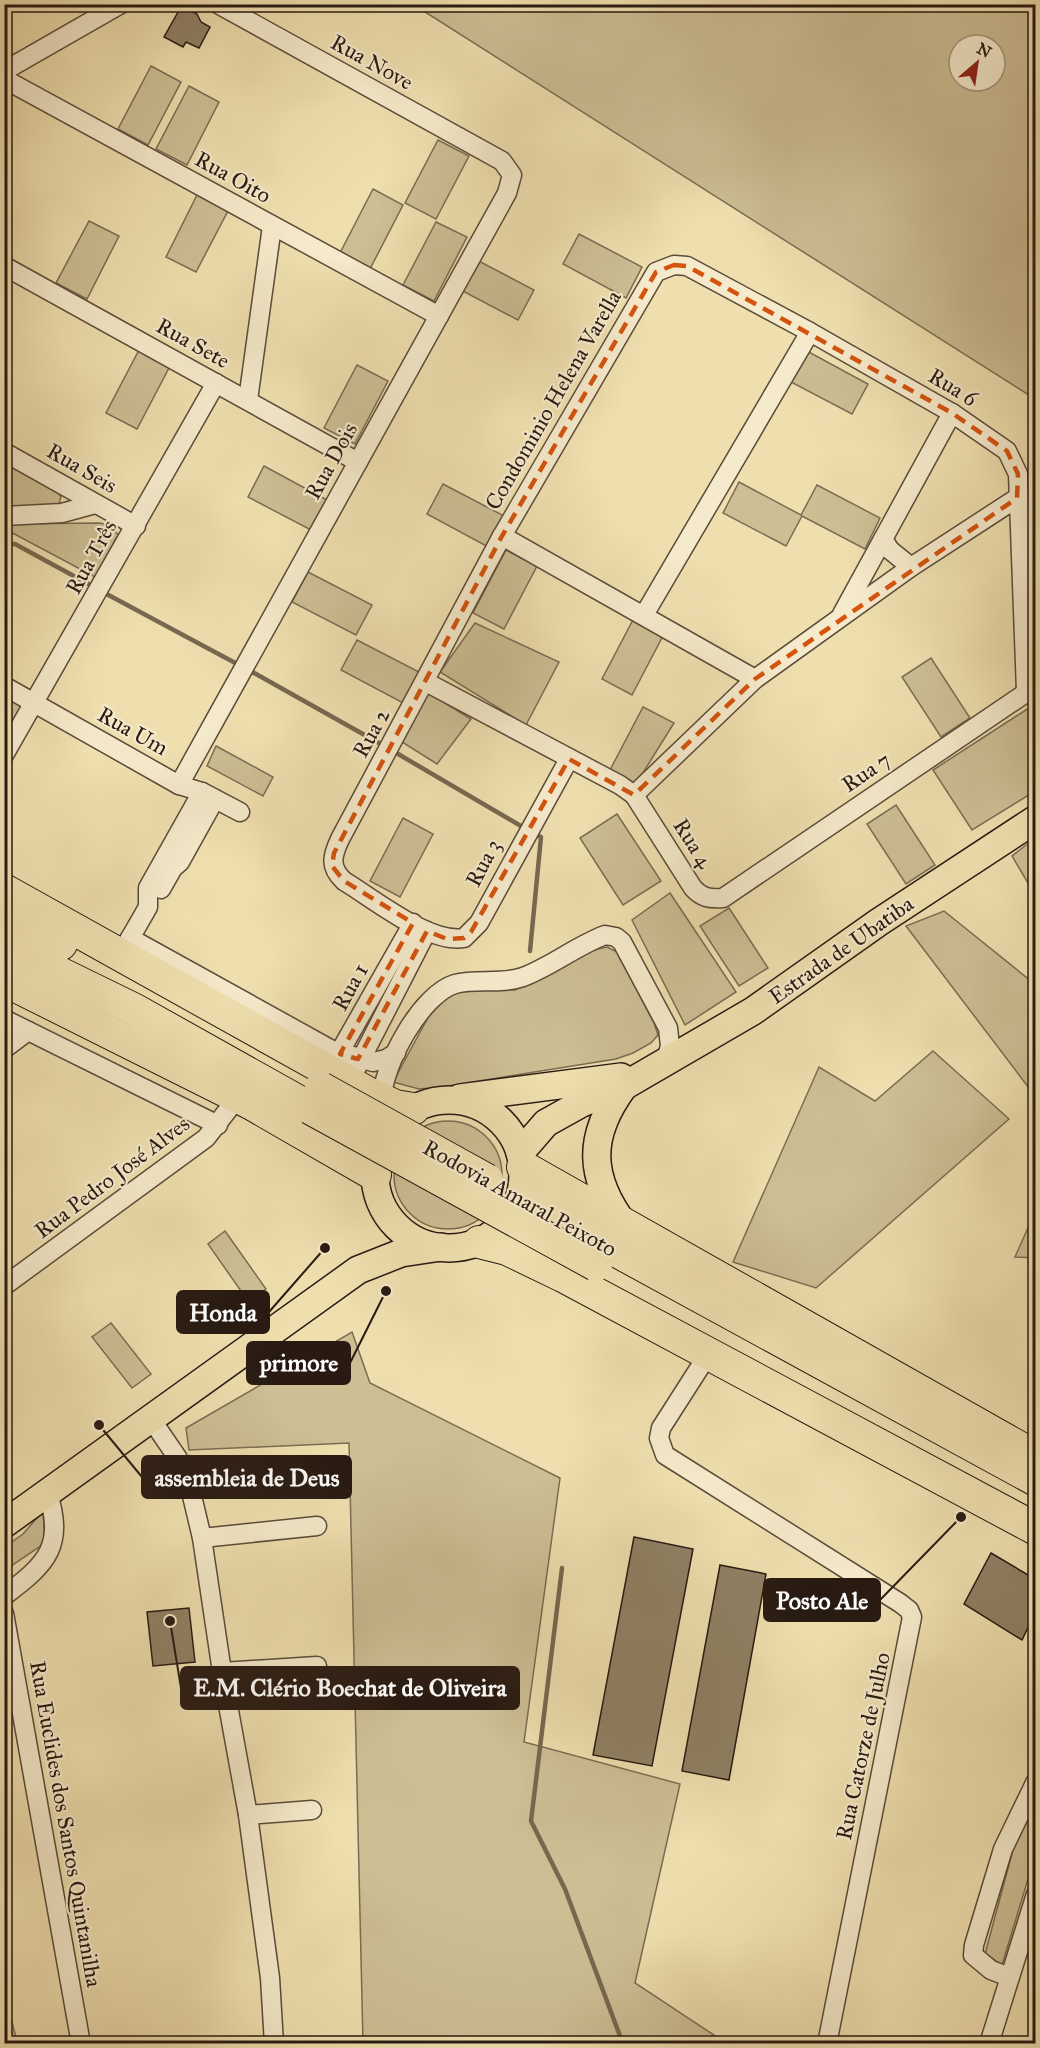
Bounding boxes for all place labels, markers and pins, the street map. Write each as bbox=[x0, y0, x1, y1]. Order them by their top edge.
callout: Honda bbox=[177, 1291, 269, 1333]
callout: primore bbox=[247, 1342, 350, 1384]
callout: assembleia de Deus bbox=[142, 1456, 351, 1498]
callout: Posto Ale bbox=[764, 1579, 880, 1621]
callout: E.M. Clério Boechat de Oliveira bbox=[181, 1667, 519, 1709]

